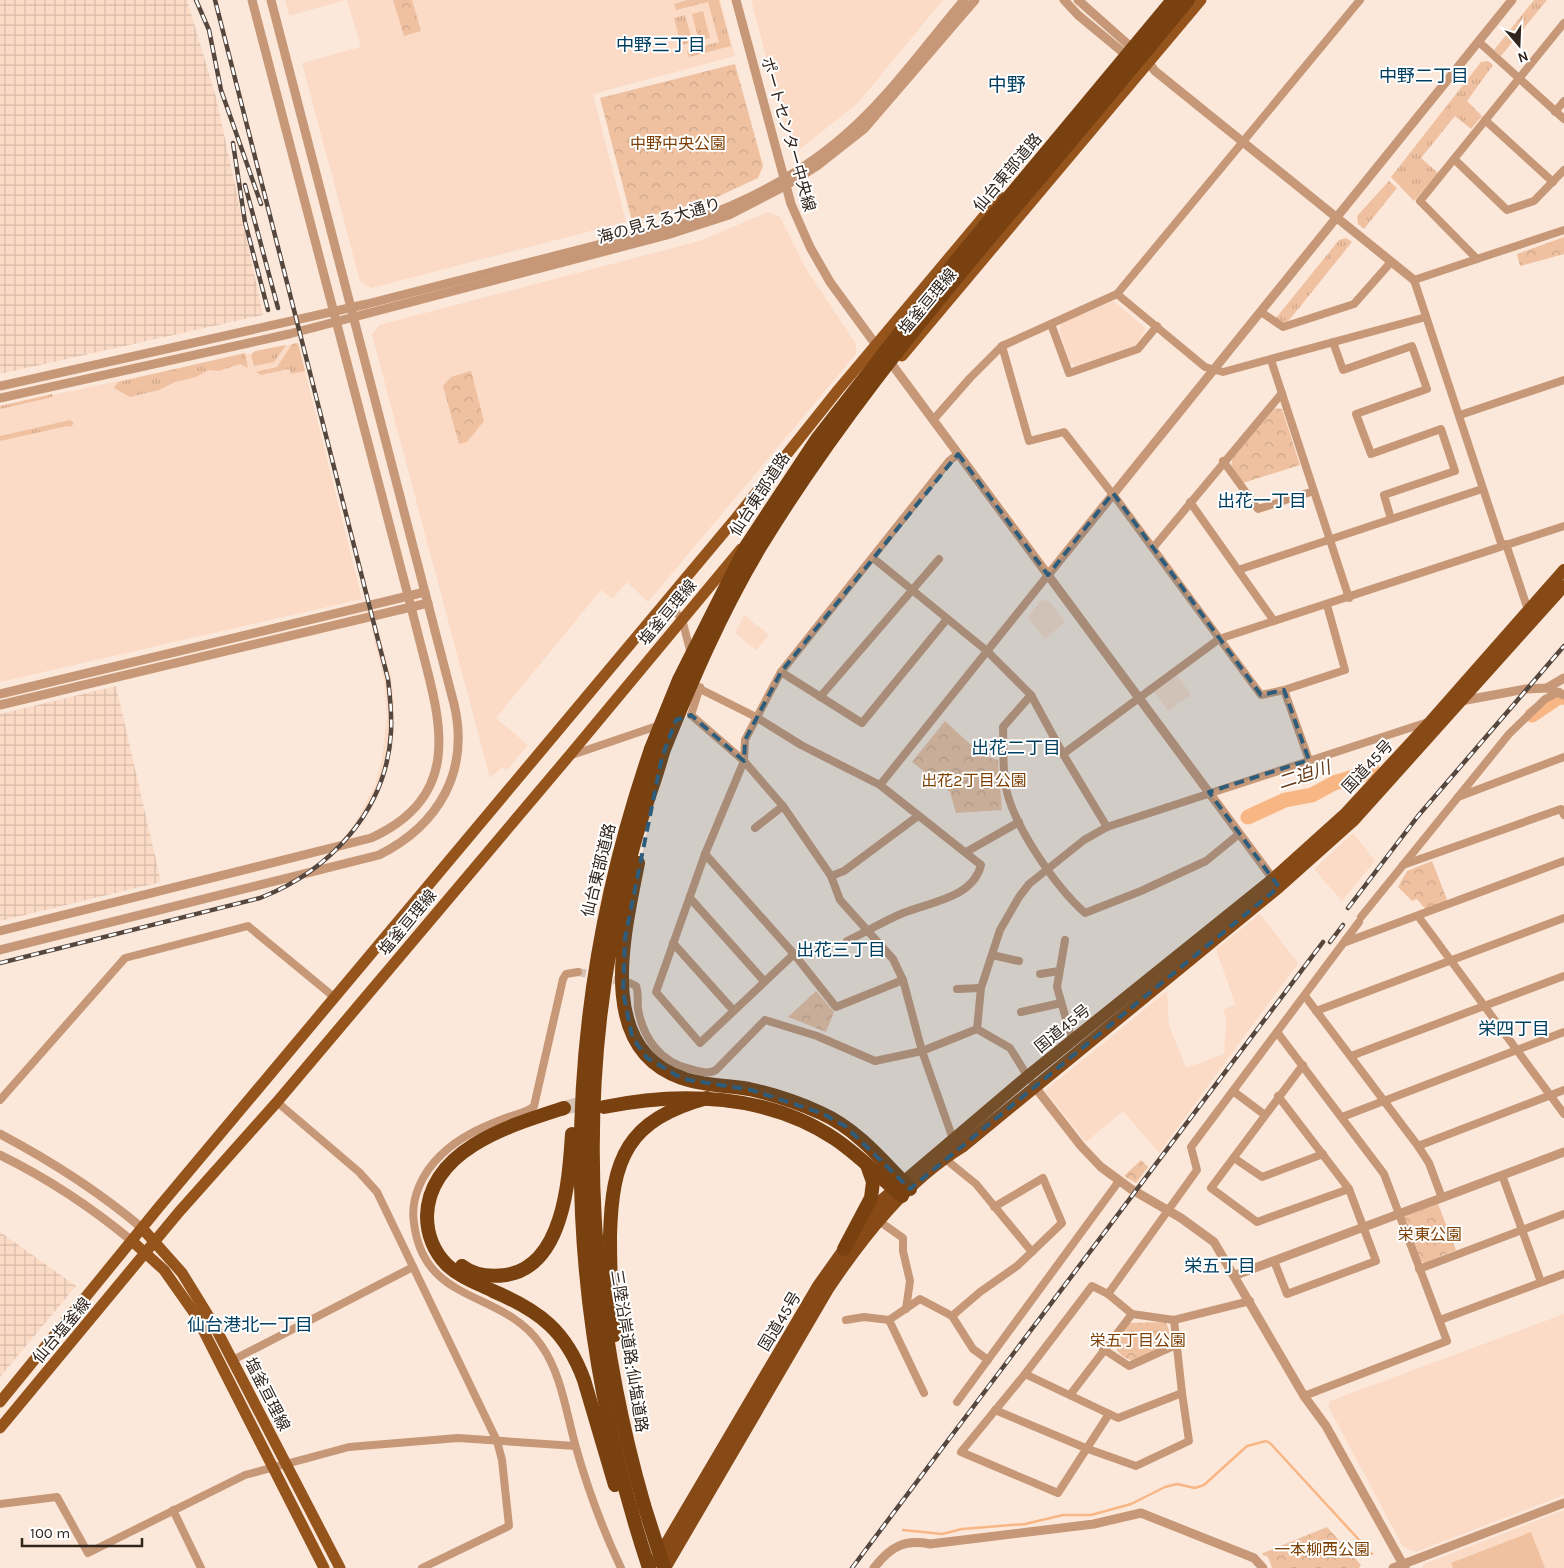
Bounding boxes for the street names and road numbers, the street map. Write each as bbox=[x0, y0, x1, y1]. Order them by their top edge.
street label: ポートセンター中央線 bbox=[757, 55, 820, 214]
street label: 仙台東部道路 bbox=[969, 129, 1046, 215]
street label: 海の見える大通り bbox=[595, 194, 723, 247]
street label: 塩釜亘理線 bbox=[894, 265, 960, 338]
street label: 仙台東部道路 bbox=[725, 449, 794, 540]
street label: 塩釜亘理線 bbox=[634, 576, 700, 649]
street label: 国道45号 bbox=[1338, 736, 1397, 797]
street label: 仙台東部道路 bbox=[578, 821, 619, 919]
street label: 塩釜亘理線 bbox=[374, 886, 440, 959]
street label: 国道45号 bbox=[1031, 1000, 1094, 1057]
street label: 三陸沿岸道路;仙塩道路 bbox=[607, 1269, 652, 1434]
street label: 国道45号 bbox=[754, 1288, 805, 1354]
street label: 仙台塩釜線 bbox=[28, 1294, 94, 1367]
street label: 塩釜亘理線 bbox=[241, 1354, 294, 1434]

